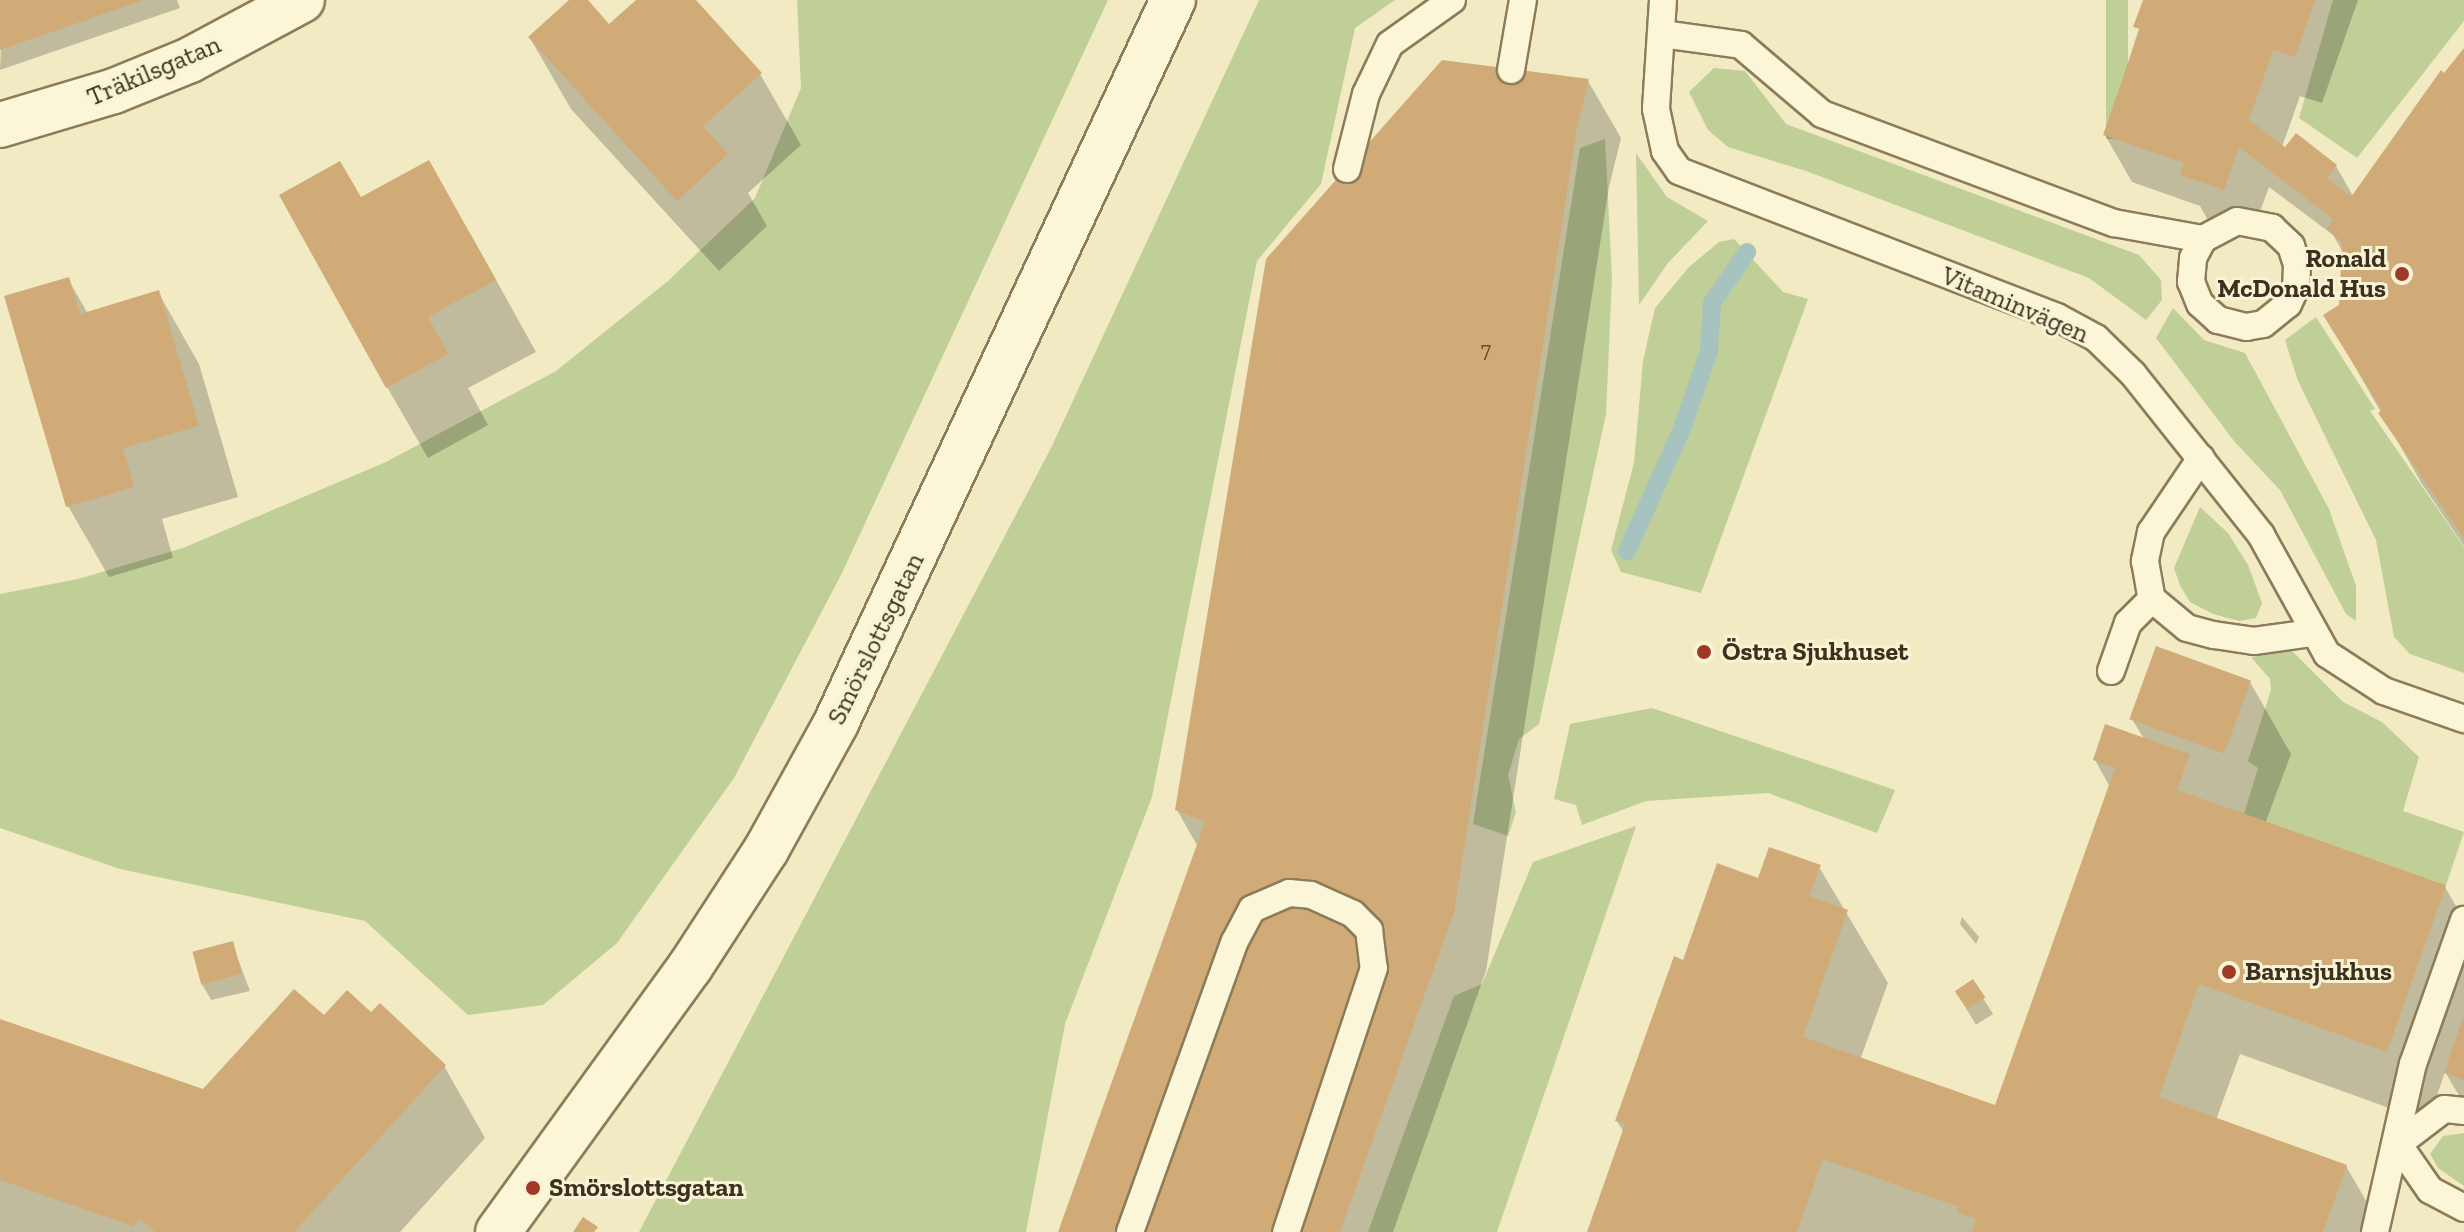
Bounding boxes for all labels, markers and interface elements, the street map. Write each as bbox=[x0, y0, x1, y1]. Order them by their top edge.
street label: Träkilsgatan bbox=[82, 29, 226, 113]
place label: Ronald McDonald Hus bbox=[2217, 243, 2386, 304]
street label: Vitaminvägen bbox=[1937, 260, 2093, 350]
marker: Ronald McDonald Hus bbox=[2393, 265, 2411, 283]
house number: 7 bbox=[1481, 337, 1491, 363]
street label: Smörslottsgatan bbox=[821, 548, 931, 730]
place label: Östra Sjukhuset bbox=[1722, 636, 1908, 668]
marker: Östra Sjukhuset bbox=[1693, 641, 1715, 663]
place label: Barnsjukhus bbox=[2245, 956, 2392, 988]
marker: Barnsjukhus bbox=[2220, 963, 2238, 981]
place label: Smörslottsgatan bbox=[549, 1172, 744, 1204]
marker: Smörslottsgatan bbox=[524, 1179, 542, 1197]

